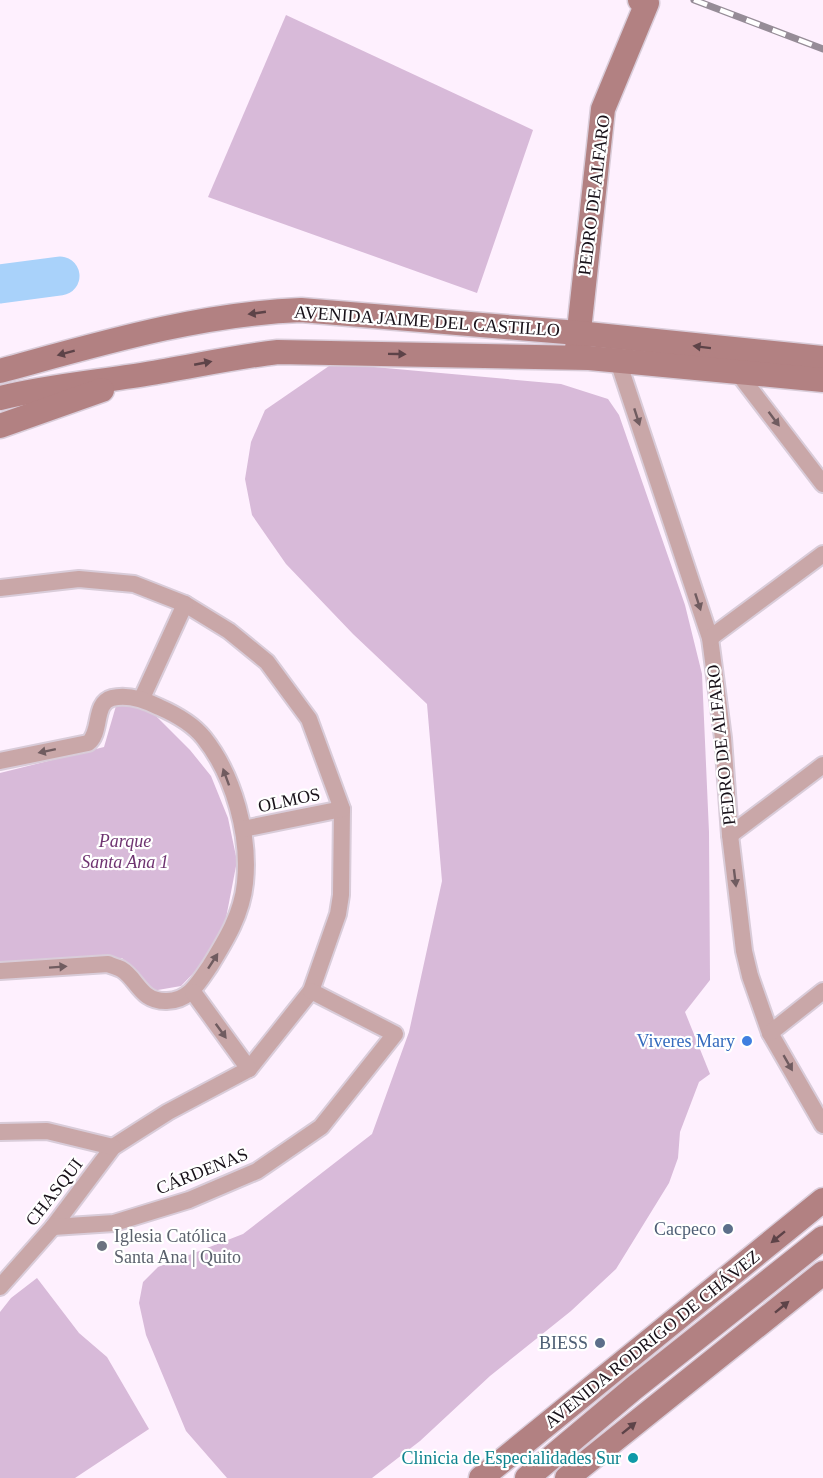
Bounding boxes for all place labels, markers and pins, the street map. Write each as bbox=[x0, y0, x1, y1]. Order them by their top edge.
place label: Viveres Mary bbox=[637, 1031, 735, 1051]
marker: Viveres Mary bbox=[740, 1034, 754, 1048]
place label: Cacpeco bbox=[654, 1219, 716, 1239]
marker: Cacpeco bbox=[721, 1222, 735, 1236]
place label: Iglesia Católica Santa Ana | Quito bbox=[114, 1226, 241, 1267]
marker: Iglesia Católica Santa Ana | Quito bbox=[95, 1239, 109, 1253]
place label: BIESS bbox=[539, 1333, 588, 1353]
marker: BIESS bbox=[593, 1336, 607, 1350]
place label: Clinicia de Especialidades Sur bbox=[402, 1448, 621, 1468]
marker: Clinicia de Especialidades Sur bbox=[626, 1451, 640, 1465]

